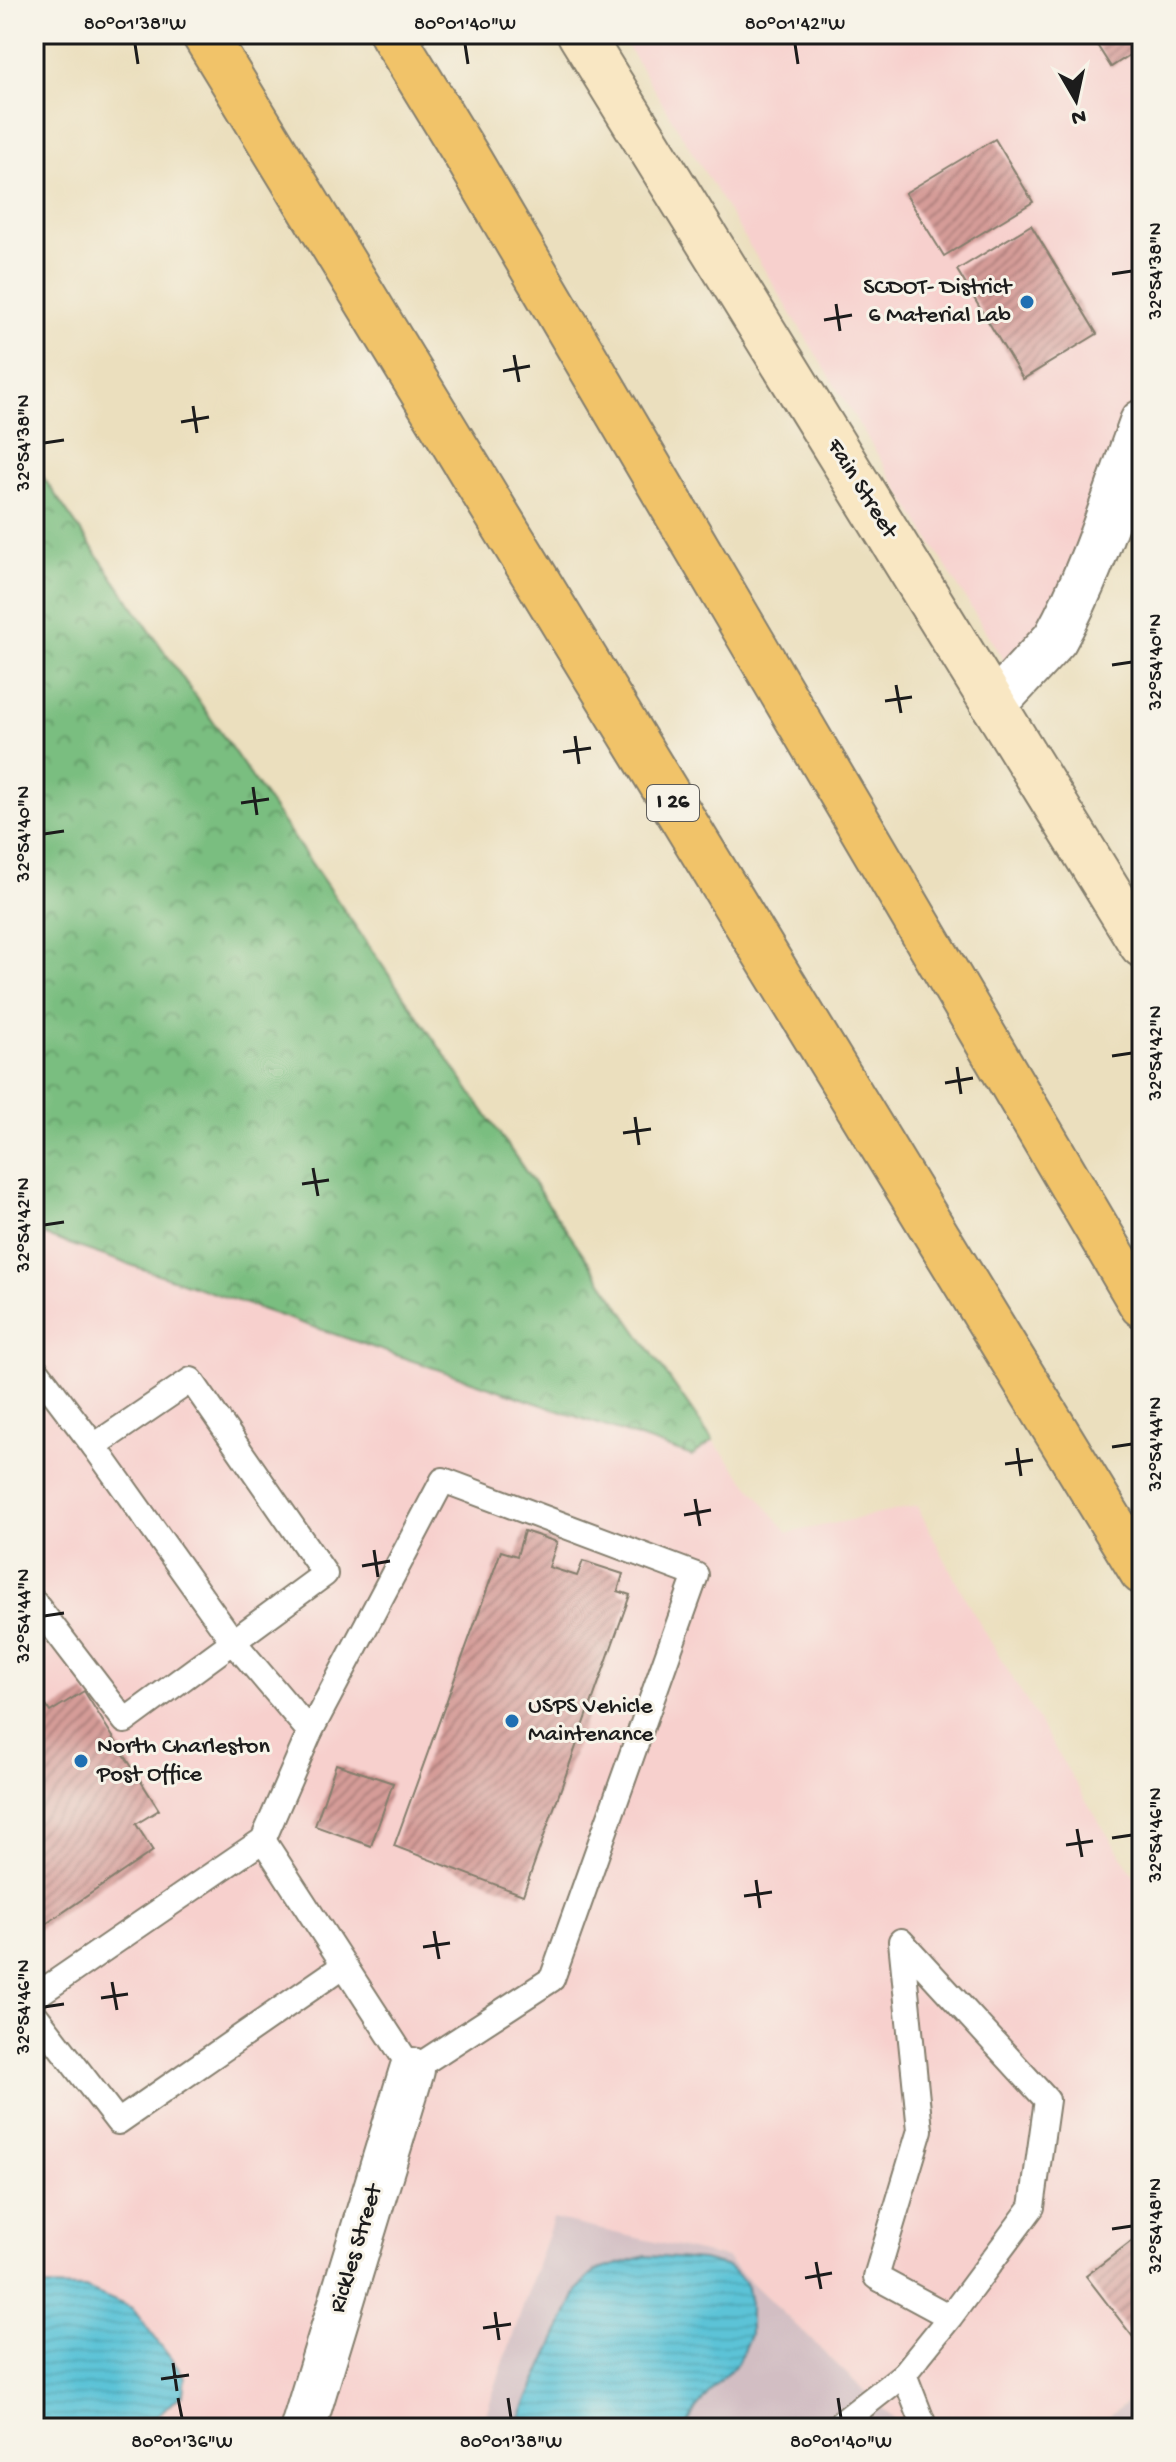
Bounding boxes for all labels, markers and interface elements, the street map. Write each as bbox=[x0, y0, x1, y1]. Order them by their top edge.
text: 80°01'38"W bbox=[84, 14, 186, 37]
text: 80°01'40"W bbox=[414, 14, 516, 37]
text: 80°01'42"W bbox=[745, 14, 845, 37]
north arrow bbox=[1036, 60, 1116, 140]
text: N bbox=[1069, 102, 1088, 130]
text: 32°54'38"N bbox=[1146, 223, 1169, 320]
place label: SCDOT- District 6 Material Lab bbox=[863, 274, 1013, 331]
marker: SCDOT- District 6 Material Lab bbox=[1018, 293, 1036, 311]
text: 32°54'38"N bbox=[14, 395, 37, 492]
street label: Fain Street bbox=[819, 433, 904, 546]
text: 32°54'40"N bbox=[1146, 614, 1169, 711]
road number: I 26 bbox=[647, 785, 699, 821]
text: 32°54'40"N bbox=[14, 786, 37, 883]
text: 32°54'42"N bbox=[1146, 1006, 1169, 1101]
text: 32°54'42"N bbox=[14, 1178, 37, 1273]
text: 32°54'44"N bbox=[1146, 1397, 1169, 1492]
text: 32°54'44"N bbox=[14, 1569, 37, 1664]
place label: USPS Vehicle Maintenance bbox=[528, 1693, 654, 1750]
marker: USPS Vehicle Maintenance bbox=[503, 1712, 521, 1730]
place label: North Charleston Post Office bbox=[96, 1733, 270, 1790]
marker: North Charleston Post Office bbox=[72, 1752, 90, 1770]
text: 32°54'46"N bbox=[1146, 1787, 1169, 1884]
text: 32°54'46"N bbox=[14, 1959, 37, 2056]
text: 32°54'48"N bbox=[1146, 2178, 1169, 2275]
street label: Rickles Street bbox=[324, 2179, 391, 2317]
text: 80°01'36"W bbox=[131, 2432, 233, 2455]
text: 80°01'38"W bbox=[460, 2432, 562, 2455]
text: 80°01'40"W bbox=[790, 2432, 892, 2455]

